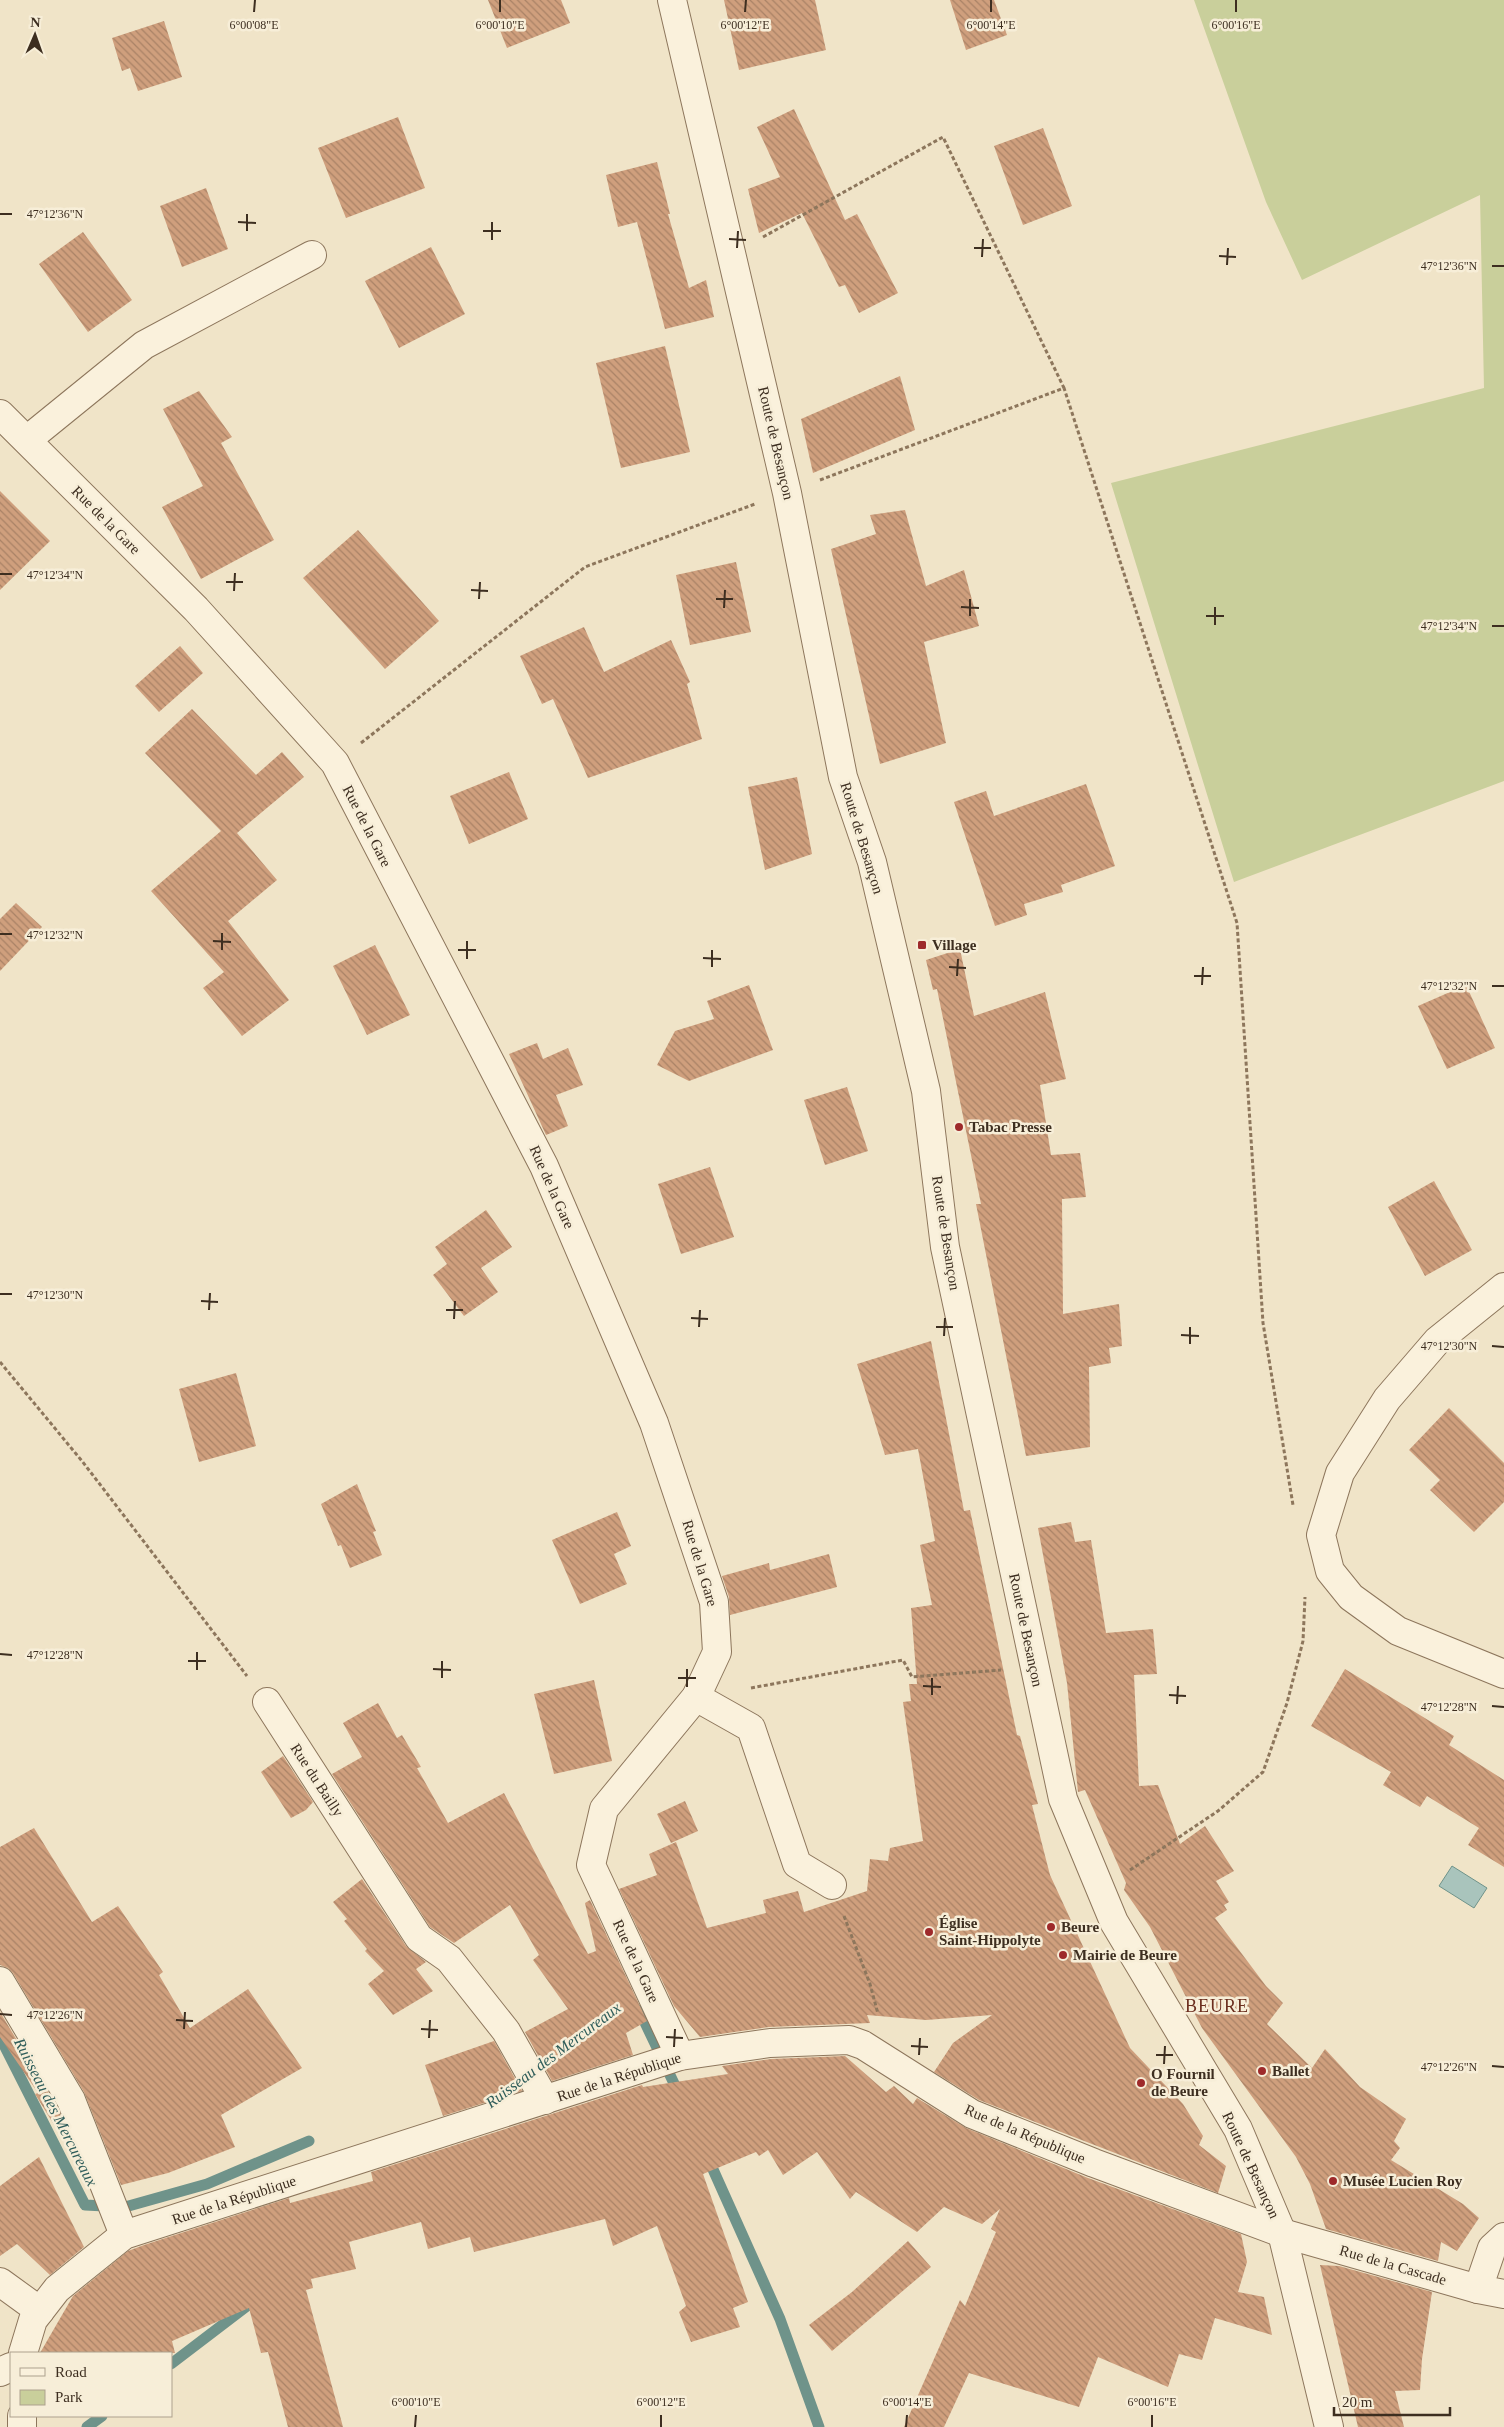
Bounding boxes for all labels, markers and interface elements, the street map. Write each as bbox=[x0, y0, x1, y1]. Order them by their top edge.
north arrow bbox=[10, 10, 60, 60]
text: N bbox=[30, 15, 41, 30]
text: 6°00'08"E bbox=[229, 18, 279, 32]
text: 6°00'10"E bbox=[475, 18, 525, 32]
text: 6°00'12"E bbox=[720, 18, 770, 32]
text: 6°00'14"E bbox=[966, 18, 1016, 32]
text: 6°00'16"E bbox=[1211, 18, 1261, 32]
text: 47°12'36"N bbox=[27, 207, 84, 221]
text: 47°12'36"N bbox=[1421, 259, 1478, 273]
street label: Route de Besançon bbox=[755, 385, 797, 502]
street label: Rue de la Gare bbox=[69, 483, 144, 558]
text: 47°12'34"N bbox=[27, 568, 84, 582]
text: 47°12'34"N bbox=[1421, 619, 1478, 633]
street label: Route de Besançon bbox=[837, 780, 887, 896]
street label: Rue de la Gare bbox=[340, 782, 395, 870]
text: 47°12'32"N bbox=[27, 928, 84, 942]
place label: Village bbox=[932, 937, 977, 953]
marker: Village bbox=[916, 939, 928, 951]
text: 47°12'32"N bbox=[1421, 979, 1478, 993]
place label: Tabac Presse bbox=[969, 1119, 1052, 1135]
marker: Tabac Presse bbox=[953, 1121, 965, 1133]
street label: Rue de la Gare bbox=[526, 1143, 578, 1231]
street label: Route de Besançon bbox=[929, 1175, 963, 1292]
text: 47°12'30"N bbox=[27, 1288, 84, 1302]
text: 47°12'30"N bbox=[1421, 1339, 1478, 1353]
street label: Rue de la Gare bbox=[679, 1518, 721, 1608]
street label: Route de Besançon bbox=[1006, 1572, 1046, 1689]
text: 47°12'28"N bbox=[27, 1648, 84, 1662]
text: 47°12'28"N bbox=[1421, 1700, 1478, 1714]
street label: Rue du Bailly bbox=[288, 1741, 347, 1820]
place label: Église Saint-Hippolyte bbox=[939, 1915, 1041, 1948]
street label: Rue de la Gare bbox=[610, 1917, 662, 2005]
place label: Beure bbox=[1061, 1919, 1099, 1935]
marker: Beure bbox=[1045, 1921, 1057, 1933]
marker: Église Saint-Hippolyte bbox=[923, 1926, 935, 1938]
place label: Mairie de Beure bbox=[1073, 1947, 1177, 1963]
marker: Mairie de Beure bbox=[1057, 1949, 1069, 1961]
district label: BEURE bbox=[1185, 1996, 1249, 2016]
water label: Ruisseau des Mercureaux bbox=[482, 1999, 624, 2112]
text: 47°12'26"N bbox=[27, 2008, 84, 2022]
water label: Ruisseau des Mercureaux bbox=[11, 2034, 101, 2189]
street label: Rue de la République bbox=[555, 2049, 683, 2105]
text: 47°12'26"N bbox=[1421, 2060, 1478, 2074]
place label: Ballet bbox=[1272, 2063, 1310, 2079]
marker: Ballet bbox=[1256, 2065, 1268, 2077]
place label: O Fournil de Beure bbox=[1151, 2066, 1215, 2099]
marker: O Fournil de Beure bbox=[1135, 2077, 1147, 2089]
street label: Rue de la République bbox=[962, 2101, 1088, 2167]
street label: Route de Besançon bbox=[1219, 2109, 1283, 2221]
street label: Rue de la République bbox=[170, 2172, 298, 2228]
place label: Musée Lucien Roy bbox=[1343, 2173, 1463, 2189]
marker: Musée Lucien Roy bbox=[1327, 2175, 1339, 2187]
street label: Rue de la Cascade bbox=[1338, 2242, 1449, 2288]
legend bbox=[10, 2352, 172, 2417]
text: Road bbox=[55, 2364, 87, 2380]
scale bar bbox=[1334, 2384, 1450, 2416]
text: Park bbox=[55, 2389, 83, 2405]
text: 20 m bbox=[1342, 2394, 1373, 2410]
text: 6°00'10"E bbox=[391, 2395, 441, 2409]
text: 6°00'12"E bbox=[636, 2395, 686, 2409]
text: 6°00'14"E bbox=[882, 2395, 932, 2409]
text: 6°00'16"E bbox=[1127, 2395, 1177, 2409]

